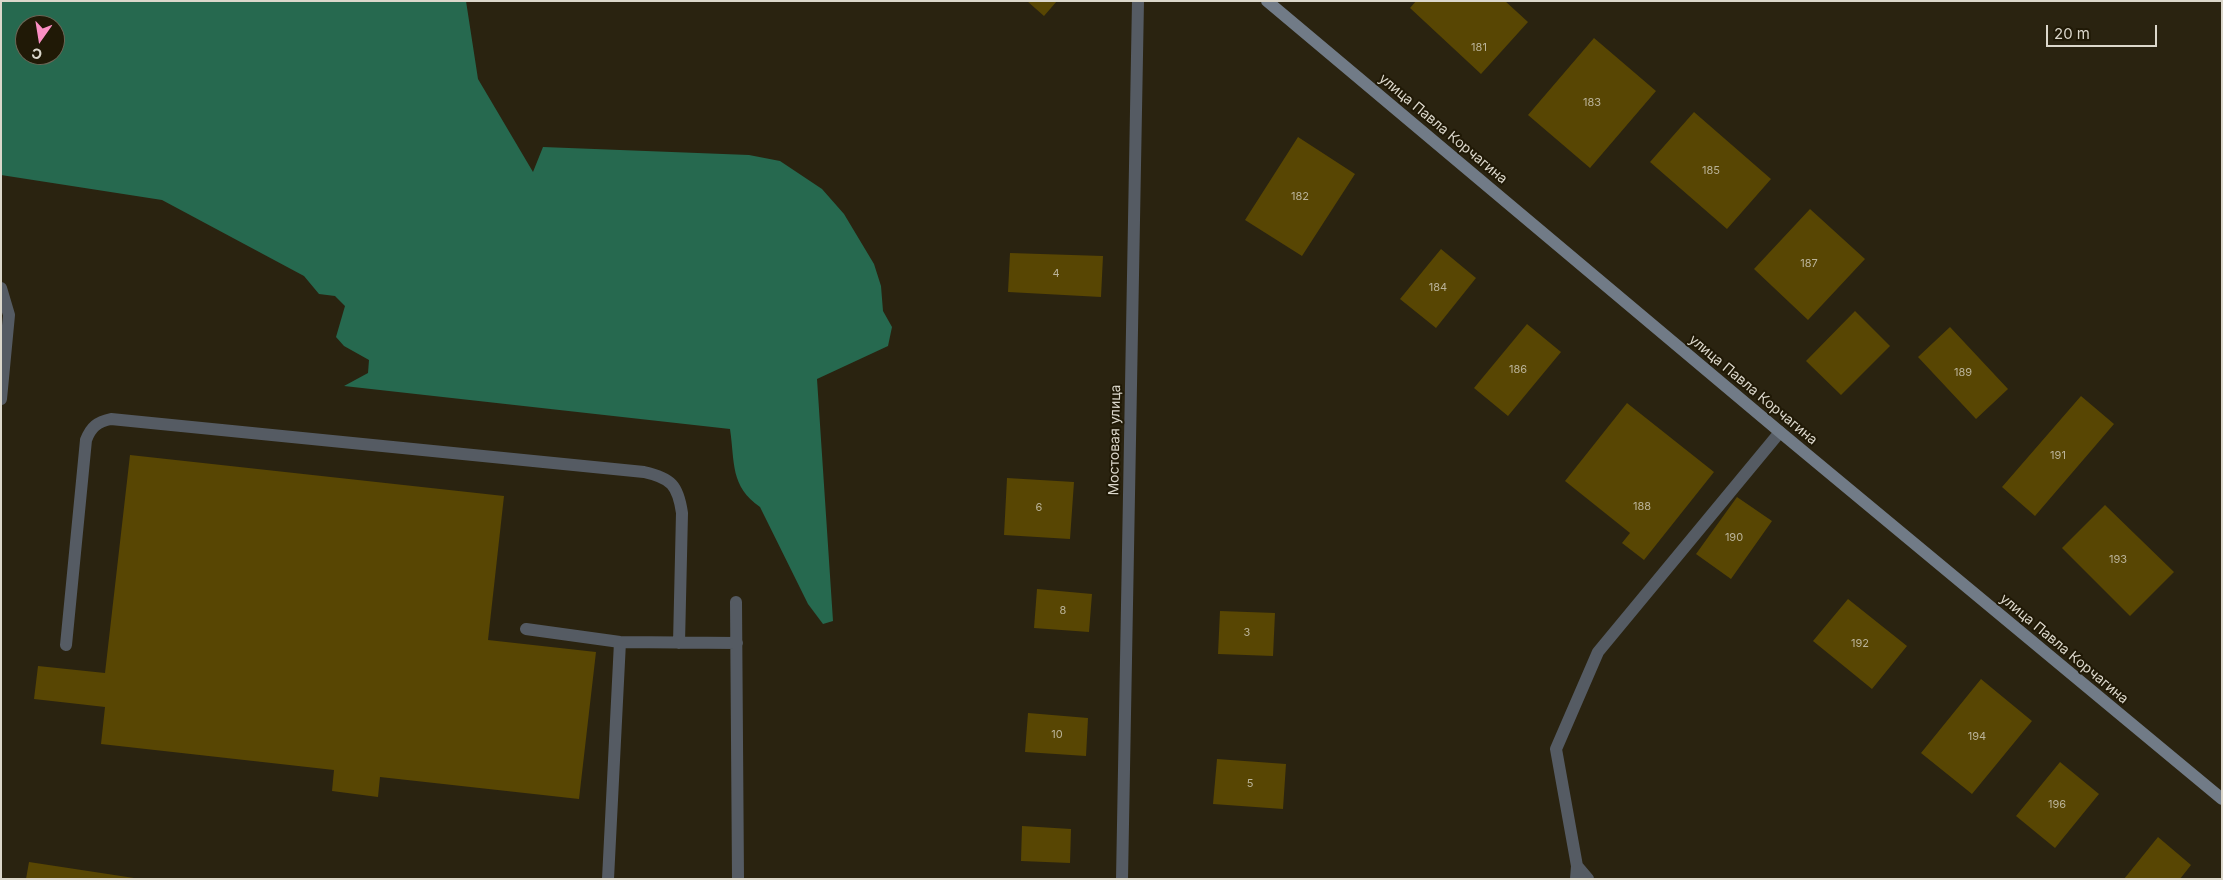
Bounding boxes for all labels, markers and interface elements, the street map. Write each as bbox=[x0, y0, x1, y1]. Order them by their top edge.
north arrow bbox=[15, 15, 65, 65]
scale bar bbox=[2048, 15, 2159, 47]
text: 20 m bbox=[2054, 24, 2090, 43]
house number: 181 bbox=[1471, 41, 1487, 55]
text: С bbox=[30, 45, 44, 64]
street label: улица Павла Корчагина bbox=[1375, 70, 1511, 188]
house number: 183 bbox=[1583, 96, 1601, 110]
house number: 185 bbox=[1702, 164, 1720, 178]
house number: 182 bbox=[1291, 190, 1309, 204]
house number: 187 bbox=[1800, 257, 1818, 271]
house number: 4 bbox=[1052, 267, 1060, 281]
house number: 184 bbox=[1429, 281, 1447, 295]
street label: улица Павла Корчагина bbox=[1685, 331, 1821, 449]
house number: 186 bbox=[1509, 363, 1527, 377]
house number: 189 bbox=[1954, 366, 1972, 380]
street label: Мостовая улица bbox=[1106, 384, 1124, 496]
house number: 191 bbox=[2050, 449, 2066, 463]
house number: 188 bbox=[1633, 500, 1651, 514]
house number: 6 bbox=[1036, 501, 1042, 515]
house number: 190 bbox=[1725, 531, 1743, 545]
house number: 193 bbox=[2109, 553, 2127, 567]
street label: улица Павла Корчагина bbox=[1996, 590, 2132, 708]
house number: 8 bbox=[1060, 604, 1066, 618]
house number: 3 bbox=[1244, 626, 1250, 640]
house number: 192 bbox=[1851, 637, 1869, 651]
house number: 10 bbox=[1051, 728, 1063, 742]
house number: 194 bbox=[1968, 730, 1986, 744]
house number: 5 bbox=[1247, 777, 1253, 791]
house number: 196 bbox=[2048, 798, 2066, 812]

